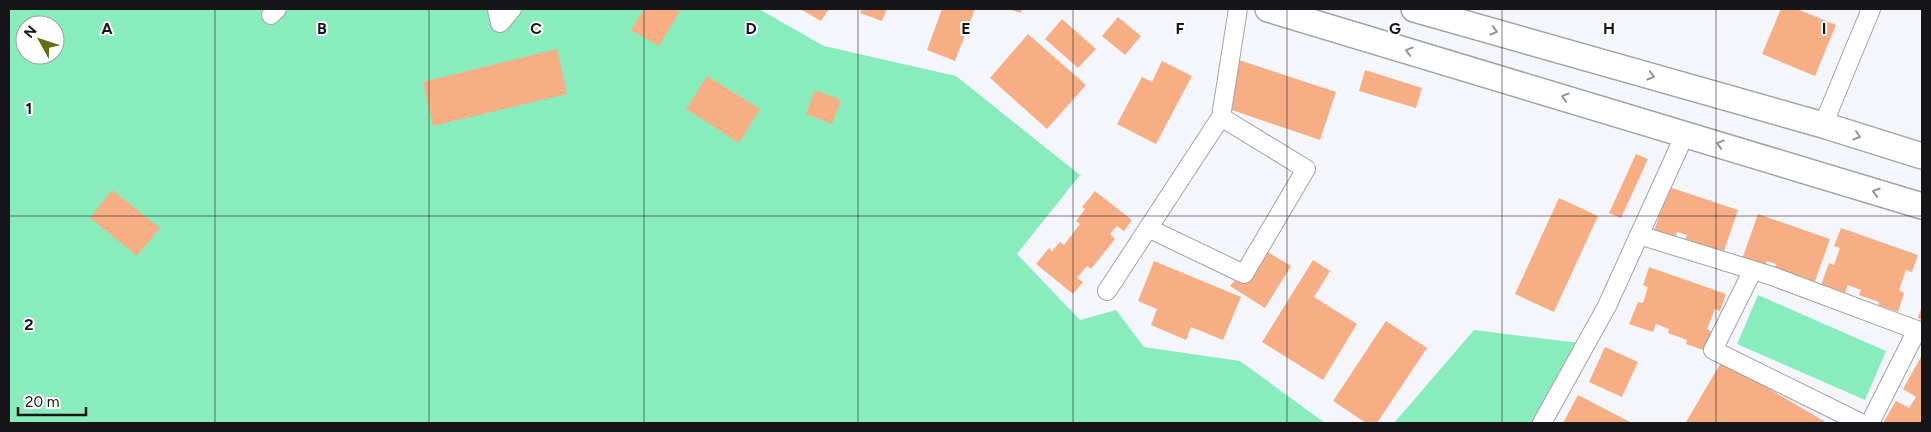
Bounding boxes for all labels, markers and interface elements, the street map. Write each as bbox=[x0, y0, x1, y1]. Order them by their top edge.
north arrow bbox=[15, 15, 65, 65]
text: A bbox=[101, 19, 113, 38]
text: B bbox=[317, 19, 327, 38]
text: C bbox=[530, 19, 542, 38]
text: D bbox=[745, 19, 757, 38]
text: E bbox=[961, 19, 971, 38]
text: F bbox=[1176, 19, 1185, 38]
text: G bbox=[1389, 19, 1401, 38]
text: H bbox=[1603, 19, 1615, 38]
text: I bbox=[1822, 19, 1826, 38]
text: N bbox=[20, 22, 40, 42]
one-way arrow bbox=[1490, 26, 1498, 36]
one-way arrow bbox=[1405, 47, 1414, 57]
one-way arrow bbox=[1646, 70, 1654, 80]
one-way arrow bbox=[1561, 93, 1569, 103]
text: 1 bbox=[26, 99, 32, 118]
one-way arrow bbox=[1853, 130, 1861, 140]
one-way arrow bbox=[1717, 140, 1725, 150]
one-way arrow bbox=[1872, 187, 1880, 197]
text: 2 bbox=[24, 315, 34, 334]
scale bar bbox=[18, 384, 85, 416]
text: 20 m bbox=[25, 393, 59, 411]

